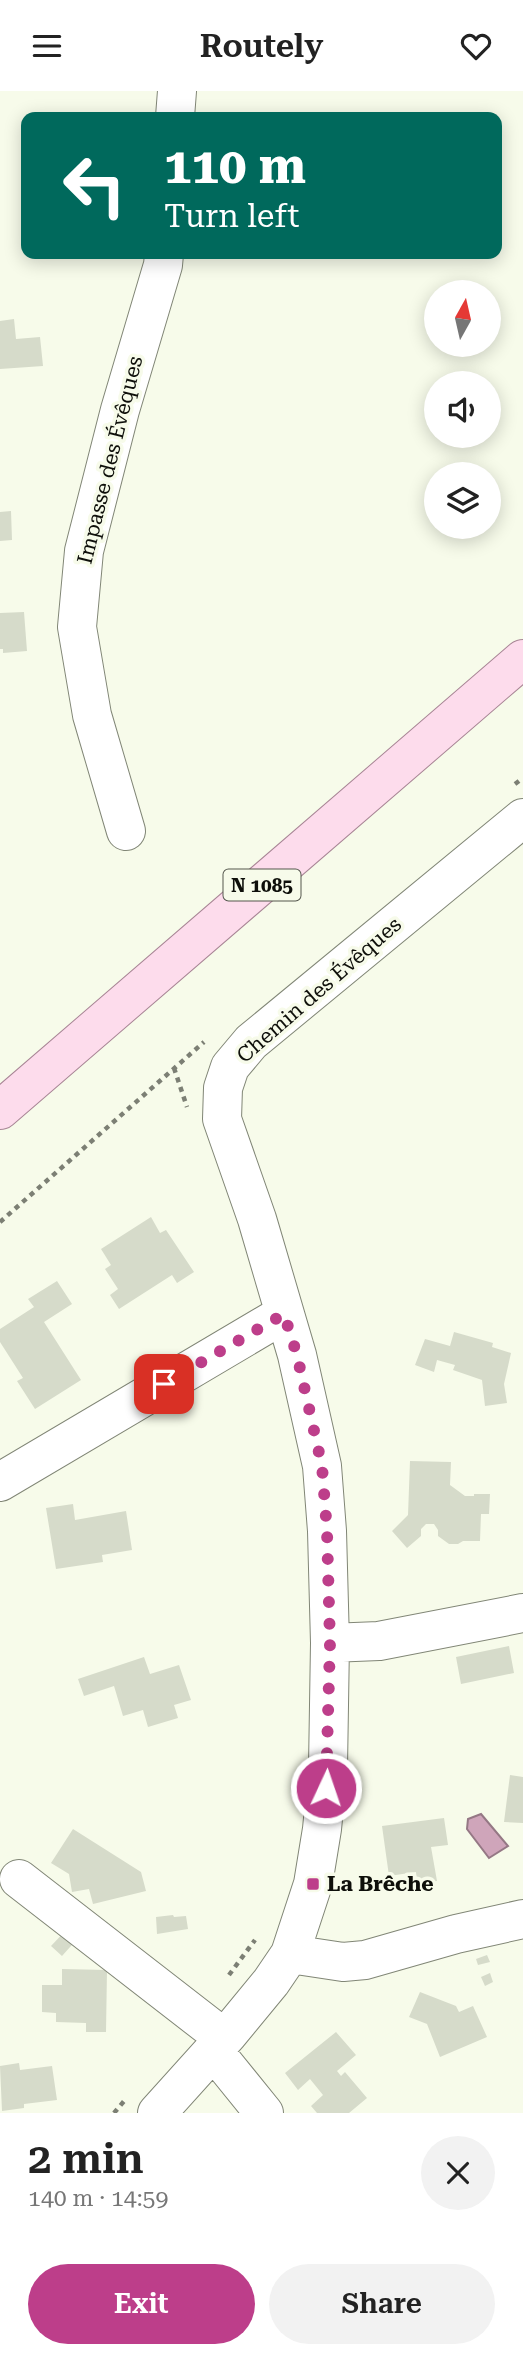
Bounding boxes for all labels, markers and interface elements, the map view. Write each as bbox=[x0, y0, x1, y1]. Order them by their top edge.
icon: menu bbox=[28, 27, 66, 65]
text: Routely bbox=[200, 27, 323, 65]
icon: heart bbox=[457, 27, 495, 65]
text: 110 m bbox=[164, 138, 306, 195]
icon: left bbox=[49, 140, 140, 231]
text: Turn left bbox=[164, 197, 299, 235]
north arrow bbox=[424, 280, 500, 357]
map controls bbox=[424, 280, 501, 539]
street label: Impasse des Évêques bbox=[72, 353, 147, 566]
button: sound bbox=[424, 371, 501, 448]
button: layers bbox=[424, 462, 501, 539]
road number: N 1085 bbox=[224, 869, 300, 901]
street label: Chemin des Évêques bbox=[231, 911, 406, 1068]
pin bbox=[134, 1354, 194, 1414]
icon: arrive bbox=[145, 1365, 183, 1403]
position arrow bbox=[289, 1751, 363, 1825]
place label: La Brêche bbox=[327, 1872, 434, 1896]
marker: La Brêche bbox=[305, 1876, 321, 1892]
text: 2 min bbox=[28, 2134, 144, 2183]
button: close bbox=[421, 2136, 495, 2210]
text: 140 m · 14:59 bbox=[28, 2185, 168, 2212]
button: Exit bbox=[28, 2264, 255, 2344]
button: Share bbox=[269, 2264, 495, 2344]

